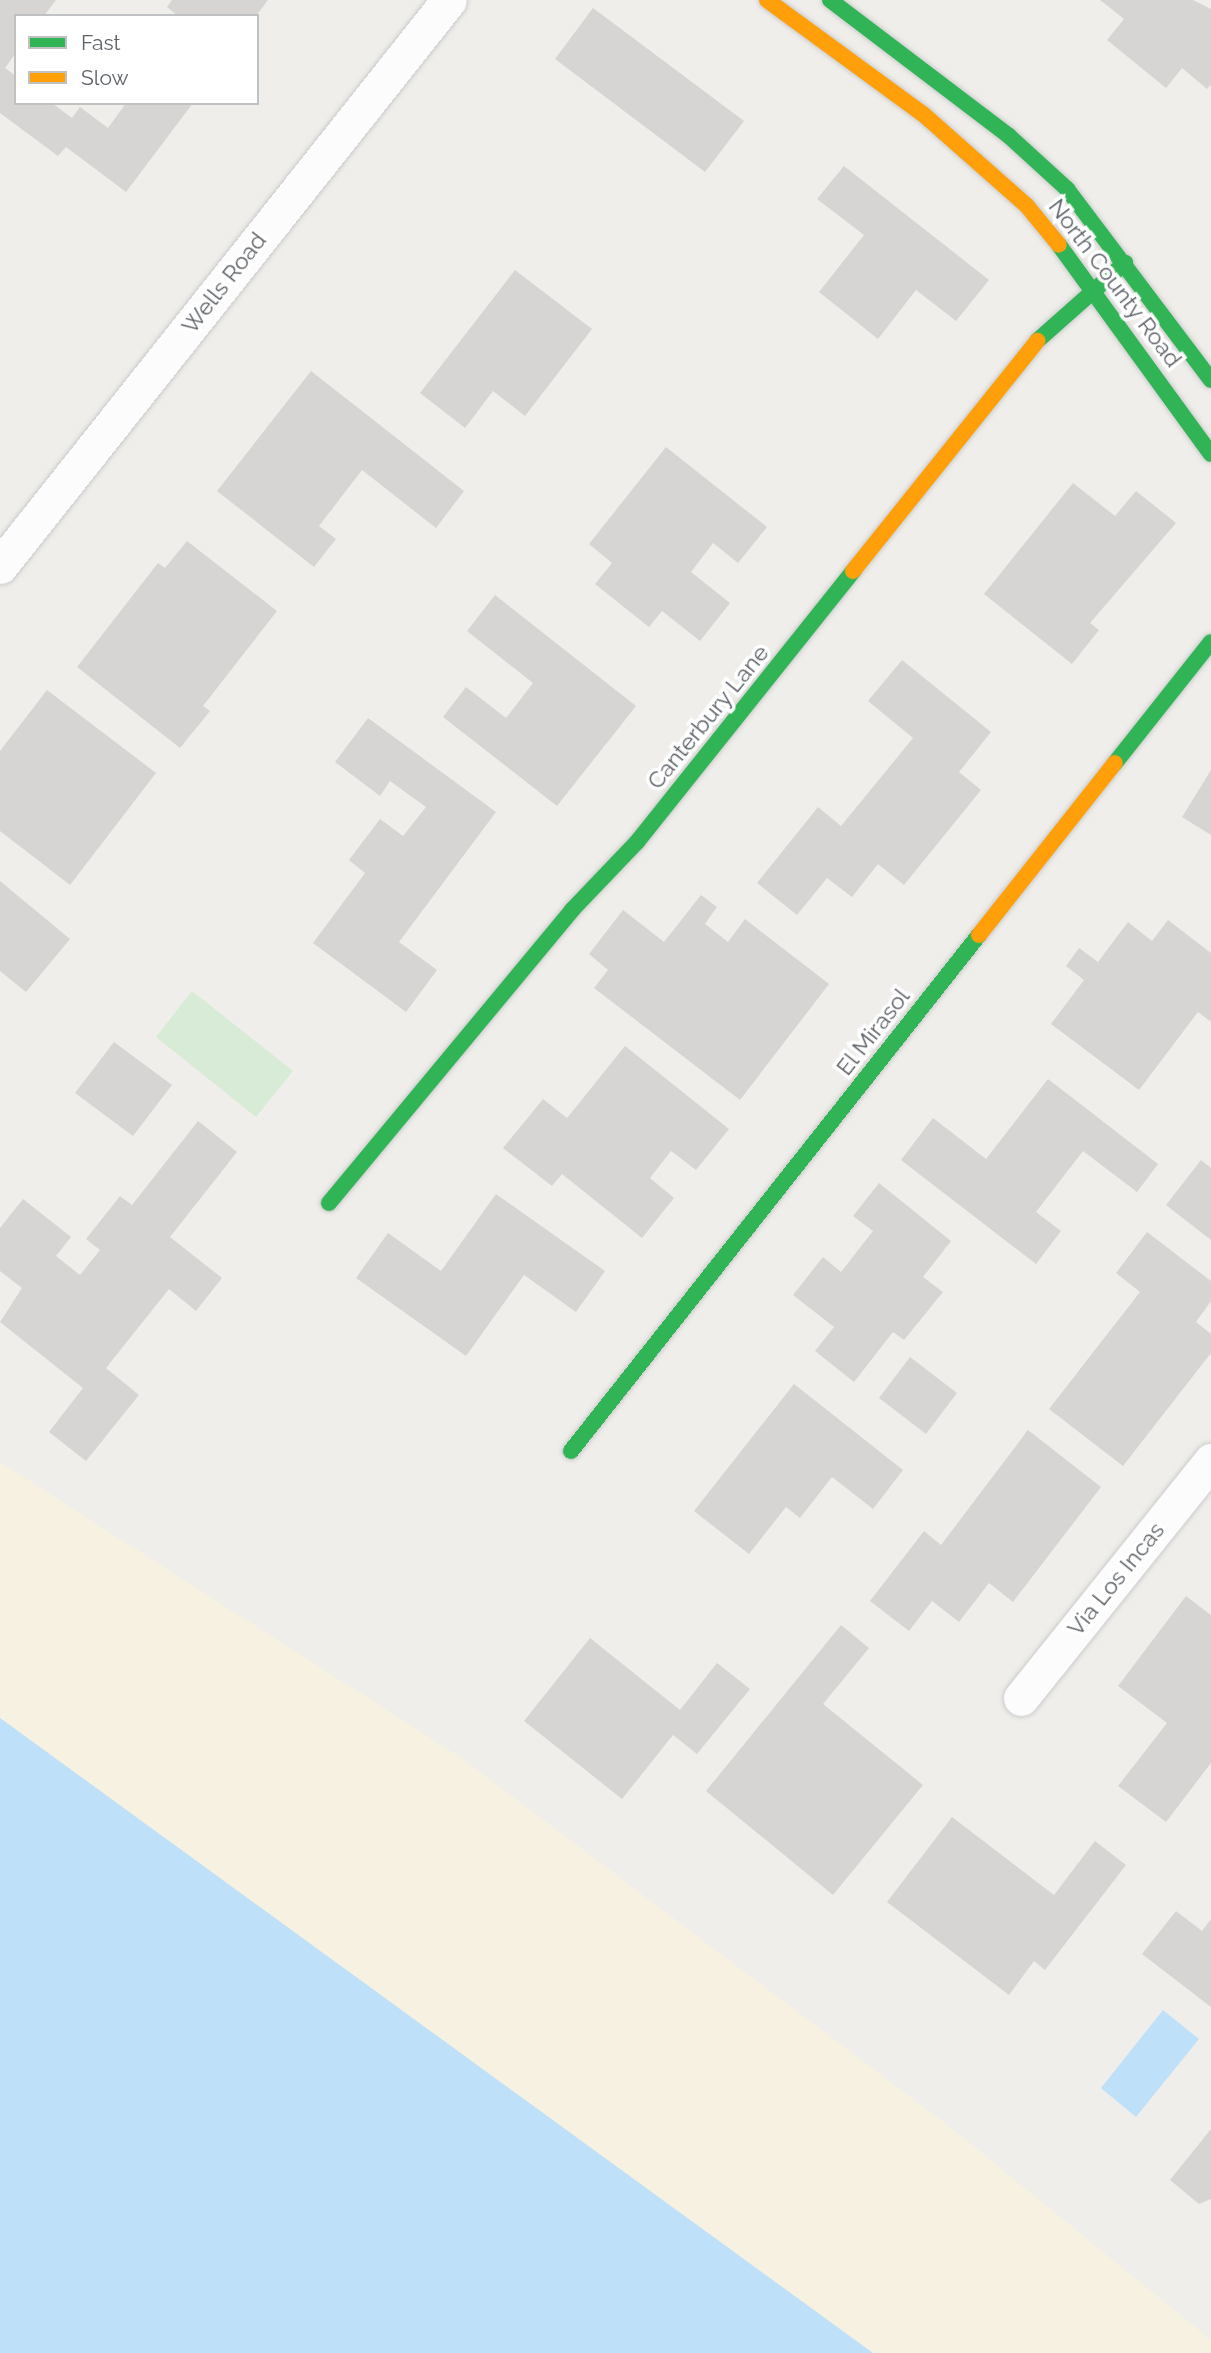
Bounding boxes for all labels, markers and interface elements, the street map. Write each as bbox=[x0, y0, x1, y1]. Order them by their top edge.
legend bbox=[14, 14, 259, 105]
text: Fast bbox=[81, 30, 121, 55]
text: Slow bbox=[81, 65, 129, 90]
street label: North County Road bbox=[1043, 193, 1187, 373]
street label: Wells Road bbox=[176, 227, 272, 339]
street label: Canterbury Lane bbox=[641, 639, 775, 795]
street label: El Mirasol bbox=[830, 983, 916, 1081]
street label: Via Los Incas bbox=[1062, 1517, 1170, 1641]

